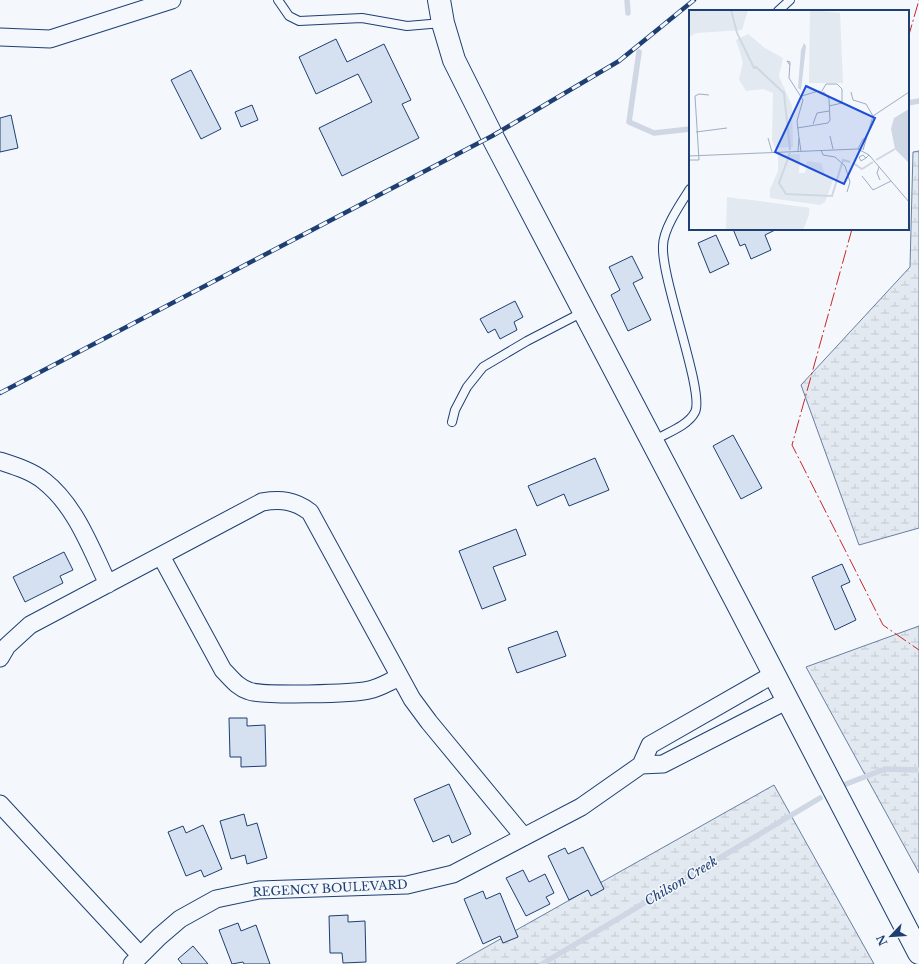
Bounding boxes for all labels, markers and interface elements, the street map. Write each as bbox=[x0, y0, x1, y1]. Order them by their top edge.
inset map bbox=[689, 10, 909, 230]
water label: Chilson Creek bbox=[641, 852, 721, 909]
street label: REGENCY BOULEVARD bbox=[252, 876, 408, 900]
north arrow bbox=[871, 916, 911, 956]
text: N bbox=[873, 932, 890, 948]

